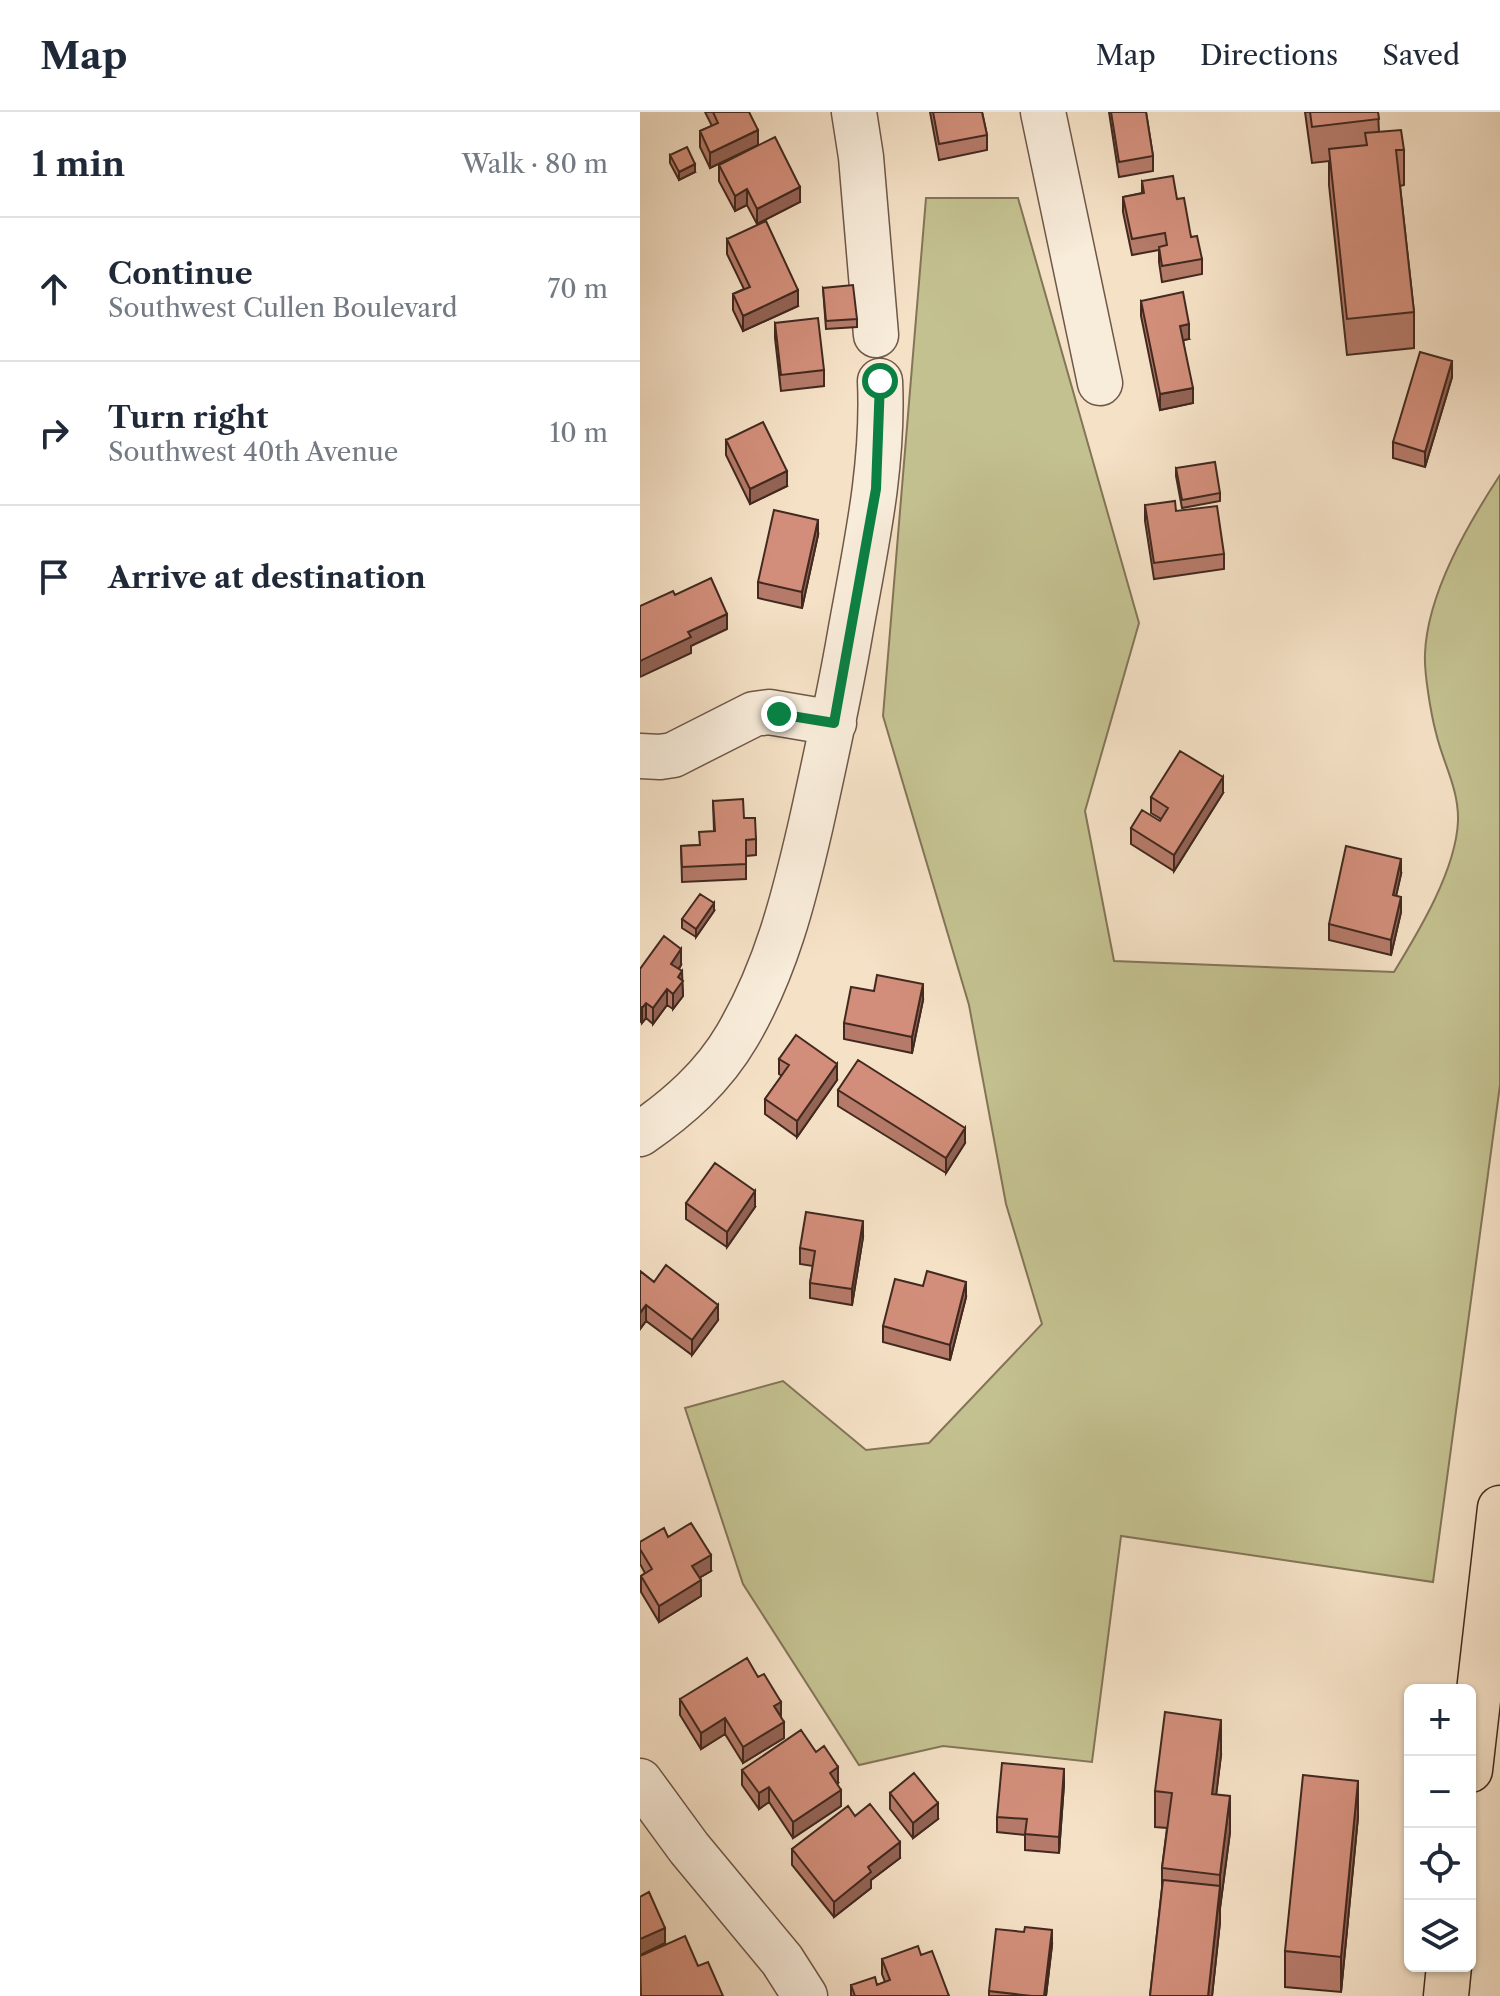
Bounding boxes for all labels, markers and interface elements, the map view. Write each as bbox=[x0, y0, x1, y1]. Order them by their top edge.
text: Map bbox=[40, 32, 128, 79]
text: Map bbox=[1096, 38, 1156, 72]
text: Directions bbox=[1200, 38, 1338, 72]
text: Saved bbox=[1382, 38, 1460, 72]
text: 1 min bbox=[32, 143, 125, 185]
text: Walk · 80 m bbox=[462, 148, 608, 180]
text: Continue bbox=[108, 255, 253, 292]
icon: ahead bbox=[32, 267, 76, 311]
text: 70 m bbox=[548, 273, 608, 305]
text: Southwest Cullen Boulevard bbox=[108, 292, 458, 324]
route start bbox=[862, 363, 898, 399]
text: Turn right bbox=[108, 399, 268, 436]
icon: right bbox=[32, 411, 76, 455]
text: 10 m bbox=[549, 417, 608, 449]
text: Southwest 40th Avenue bbox=[108, 436, 398, 468]
icon: arrive bbox=[32, 555, 76, 599]
text: Arrive at destination bbox=[108, 559, 426, 596]
route end bbox=[761, 696, 797, 732]
map controls bbox=[1404, 1684, 1476, 1972]
button: + bbox=[1404, 1684, 1476, 1756]
button: − bbox=[1404, 1756, 1476, 1828]
button: locate bbox=[1404, 1828, 1476, 1900]
button: layers bbox=[1404, 1900, 1476, 1972]

